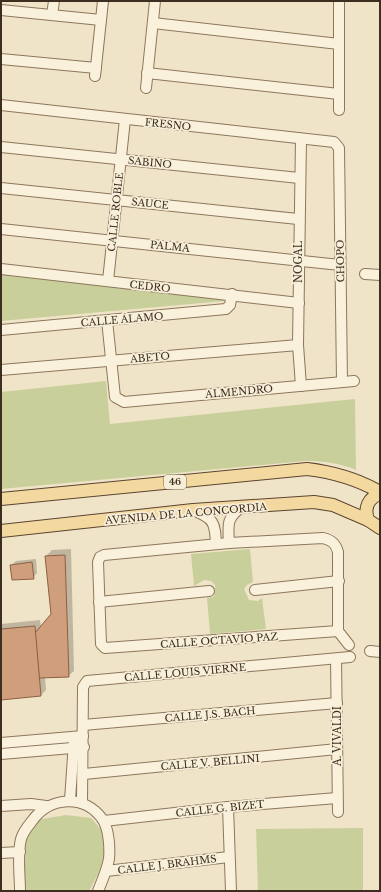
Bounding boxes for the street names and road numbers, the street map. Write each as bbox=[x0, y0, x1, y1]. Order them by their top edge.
street label: FRESNO bbox=[144, 116, 192, 133]
street label: SABINO bbox=[127, 154, 173, 171]
street label: CALLE ROBLE bbox=[105, 172, 126, 252]
street label: SAUCE bbox=[131, 195, 169, 212]
street label: PALMA bbox=[149, 238, 191, 255]
street label: CHOPO bbox=[334, 239, 347, 282]
street label: NOGAL bbox=[292, 240, 305, 283]
street label: CEDRO bbox=[129, 278, 171, 295]
street label: CALLE ÁLAMO bbox=[80, 308, 164, 330]
street label: ABETO bbox=[129, 349, 171, 366]
street label: ALMENDRO bbox=[204, 382, 273, 401]
road number: 46 bbox=[164, 475, 186, 489]
street label: AVENIDA DE LA CONCORDIA bbox=[104, 500, 268, 527]
street label: CALLE OCTAVIO PAZ bbox=[160, 630, 279, 651]
street label: CALLE LOUIS VIERNE bbox=[124, 661, 246, 684]
street label: CALLE J.S. BACH bbox=[164, 704, 256, 725]
street label: A. VIVALDI bbox=[331, 706, 344, 767]
street label: CALLE V. BELLINI bbox=[160, 752, 260, 773]
street label: CALLE G. BIZET bbox=[175, 797, 265, 820]
street label: CALLE J. BRAHMS bbox=[117, 852, 217, 877]

